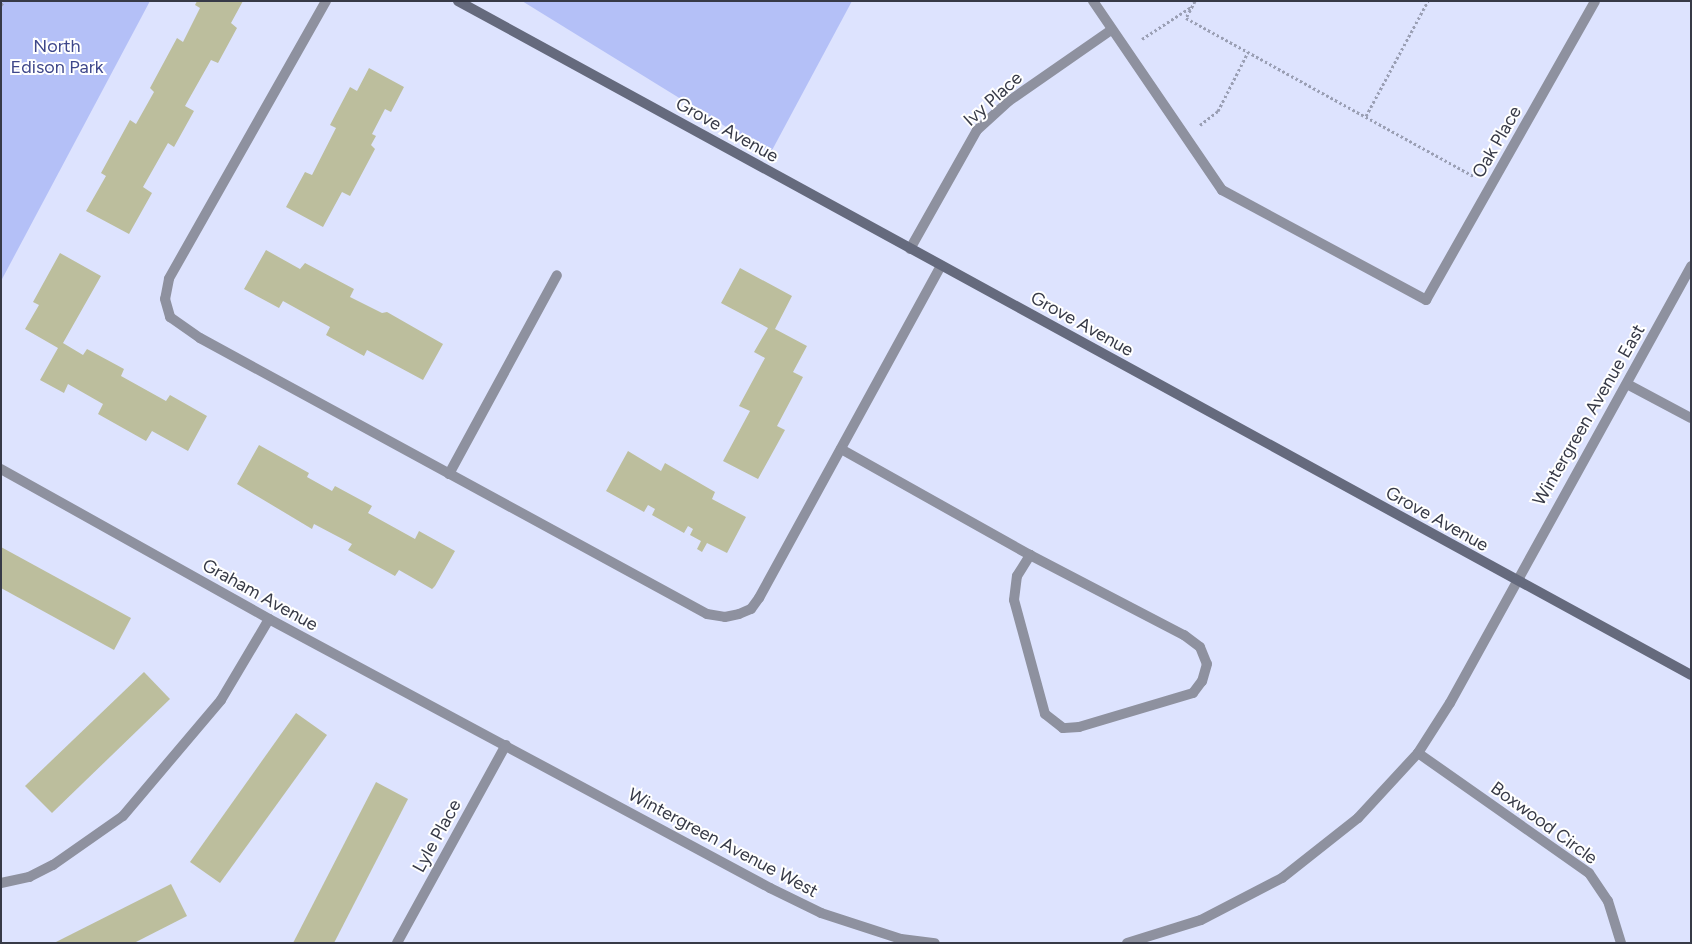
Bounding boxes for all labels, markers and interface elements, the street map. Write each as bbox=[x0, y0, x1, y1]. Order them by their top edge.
park label: North Edison Park bbox=[11, 36, 103, 78]
street label: Ivy Place bbox=[959, 67, 1027, 131]
street label: Grove Avenue bbox=[672, 93, 782, 167]
street label: Oak Place bbox=[1468, 102, 1526, 182]
street label: Grove Avenue bbox=[1027, 287, 1137, 361]
street label: Wintergreen Avenue East bbox=[1528, 321, 1650, 509]
street label: Grove Avenue bbox=[1382, 482, 1492, 556]
street label: Graham Avenue bbox=[198, 554, 322, 636]
street label: Boxwood Circle bbox=[1487, 777, 1601, 869]
street label: Wintergreen Avenue West bbox=[624, 784, 822, 902]
street label: Lyle Place bbox=[408, 796, 466, 876]

